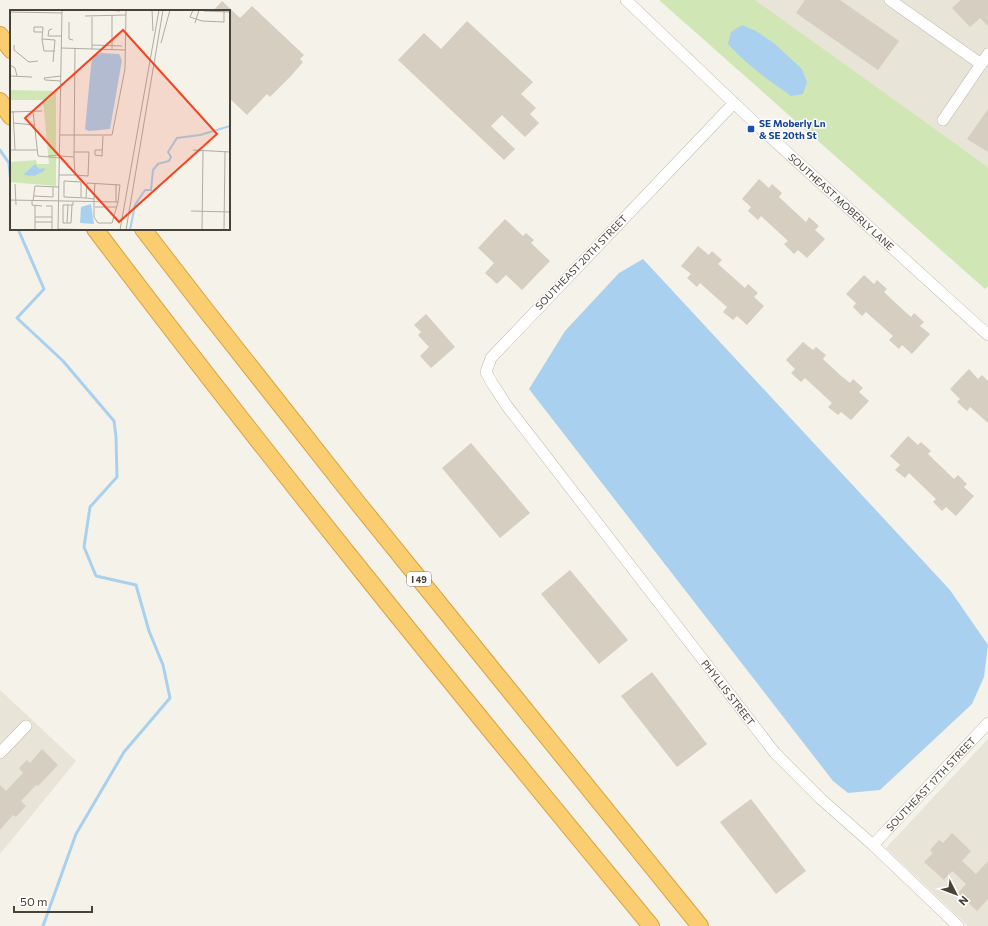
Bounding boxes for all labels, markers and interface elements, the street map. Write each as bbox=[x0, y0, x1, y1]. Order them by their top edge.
inset map bbox=[10, 10, 230, 230]
place label: SE Moberly Ln & SE 20th St bbox=[759, 117, 826, 141]
marker: SE Moberly Ln & SE 20th St bbox=[746, 124, 756, 134]
street label: SOUTHEAST MOBERLY LANE bbox=[786, 151, 896, 253]
street label: SOUTHEAST 20TH STREET bbox=[533, 212, 630, 312]
road number: I 49 bbox=[407, 572, 431, 586]
street label: PHYLLIS STREET bbox=[699, 657, 758, 728]
street label: SOUTHEAST 17TH STREET bbox=[883, 734, 978, 833]
north arrow bbox=[936, 874, 976, 914]
scale bar bbox=[14, 888, 92, 914]
text: 50 m bbox=[20, 894, 48, 908]
text: N bbox=[956, 894, 971, 908]

